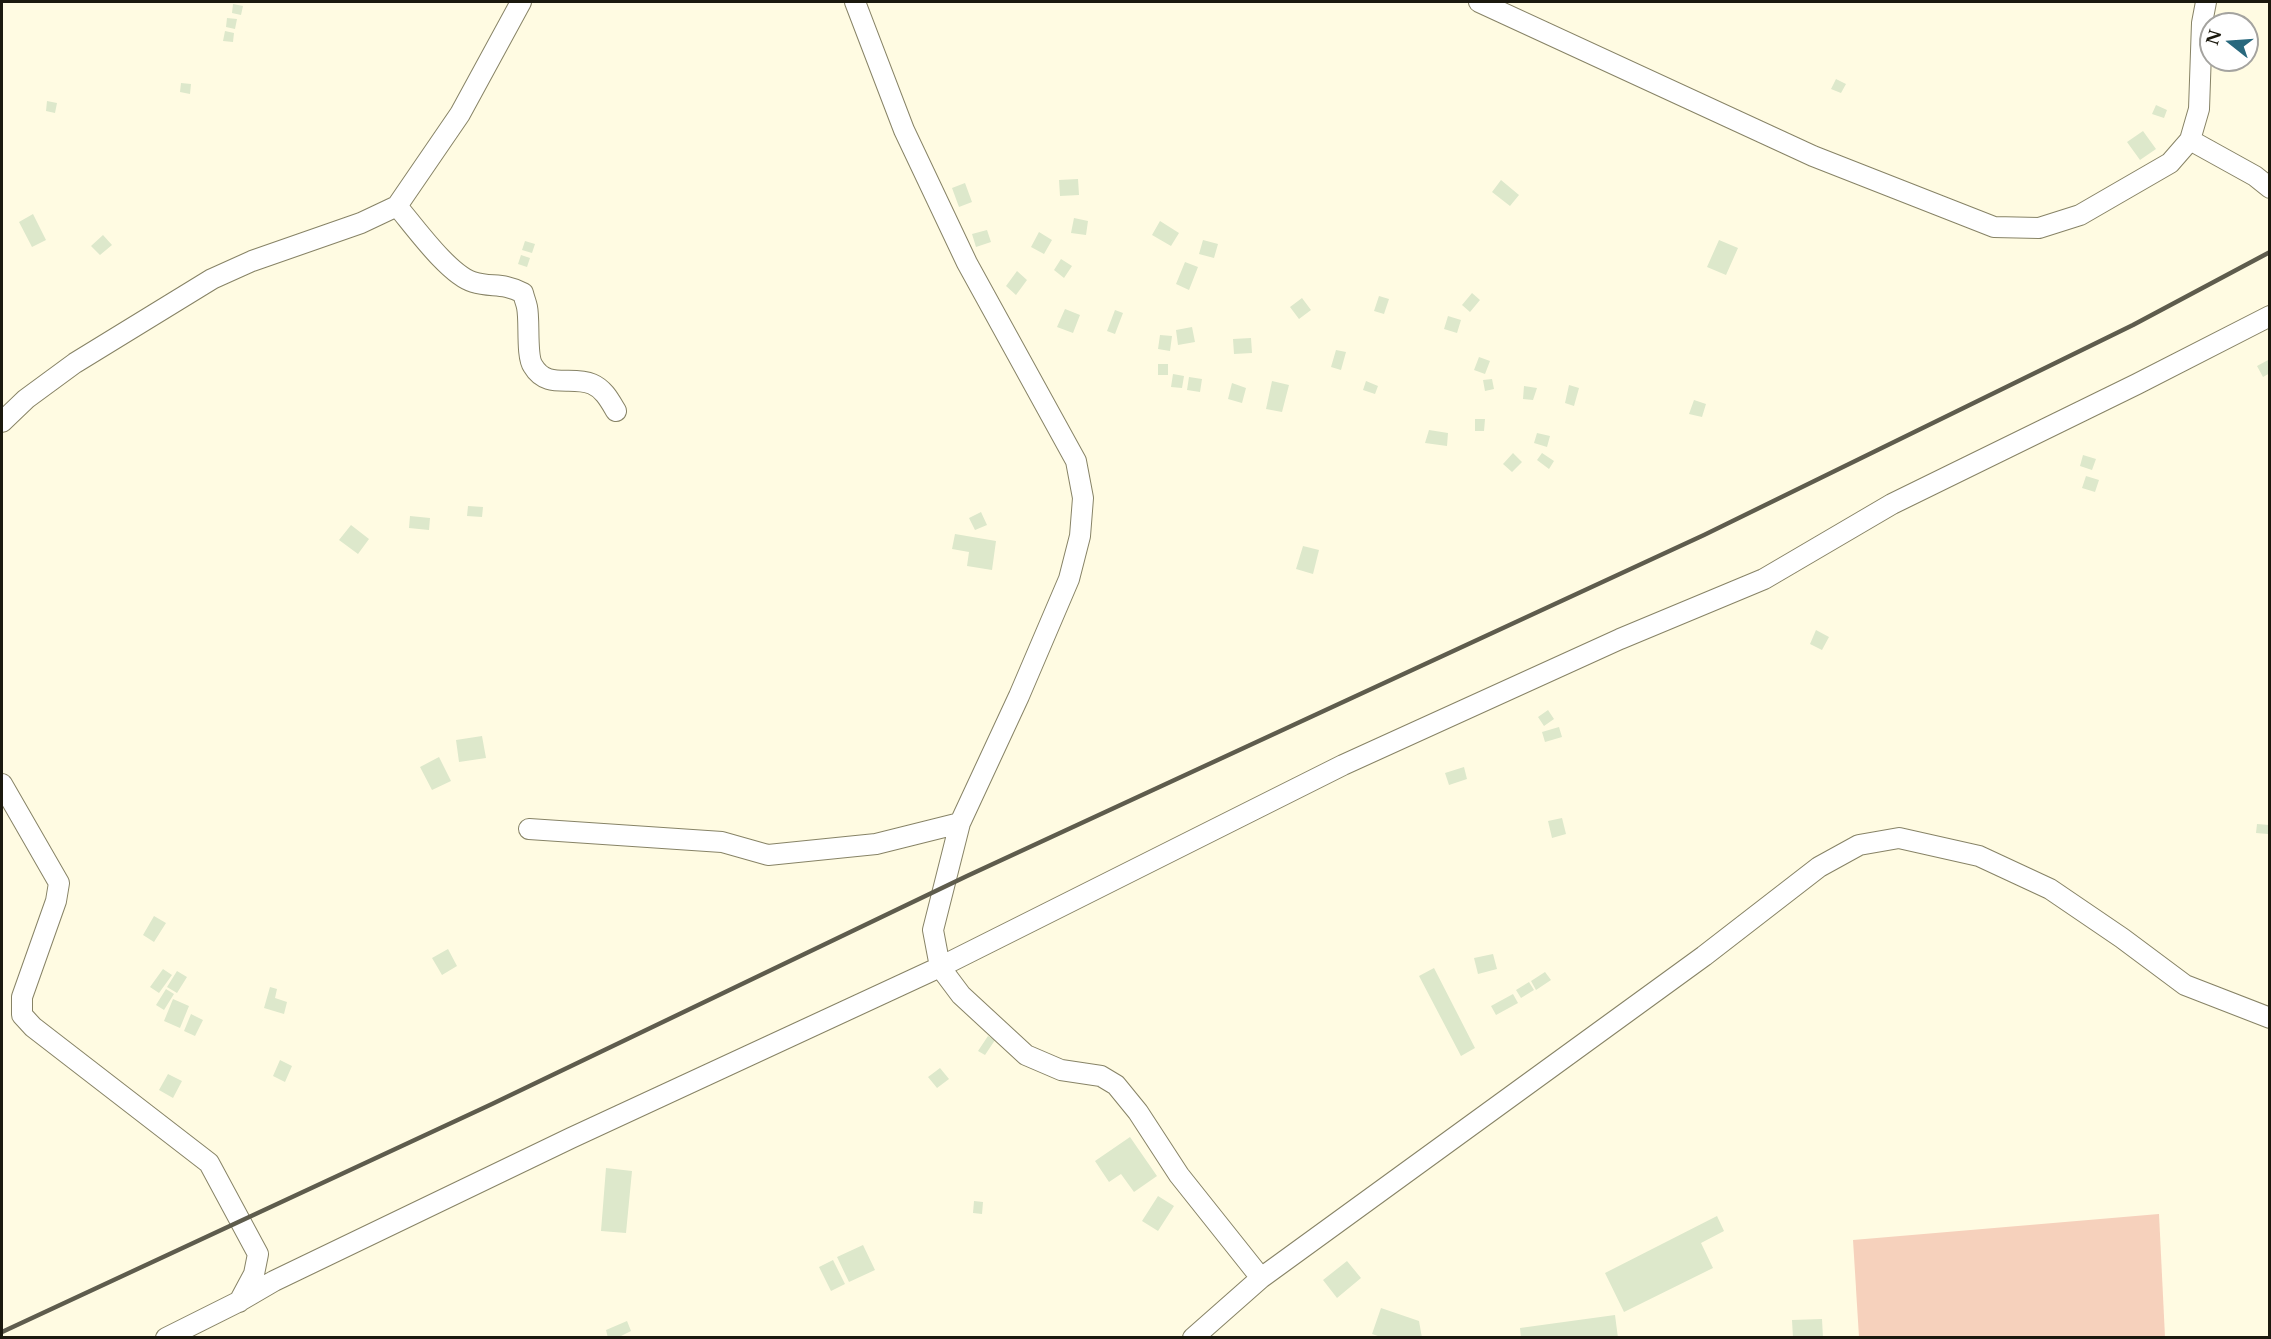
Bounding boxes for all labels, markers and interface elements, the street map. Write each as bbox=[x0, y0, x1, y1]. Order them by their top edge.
north arrow bbox=[2199, 12, 2259, 72]
text: N bbox=[2202, 27, 2225, 47]

